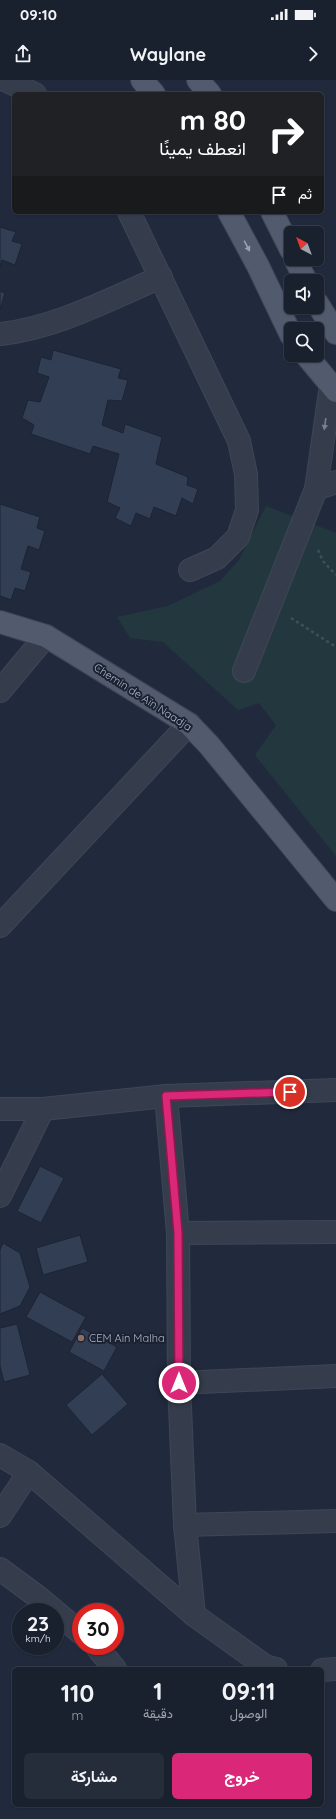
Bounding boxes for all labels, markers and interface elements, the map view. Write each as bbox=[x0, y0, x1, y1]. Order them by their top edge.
text: 09:10 bbox=[20, 5, 57, 24]
icon: share bbox=[12, 43, 34, 65]
text: Waylane bbox=[130, 43, 206, 66]
icon: forward bbox=[302, 43, 324, 65]
text: 80 m bbox=[180, 102, 246, 137]
icon: right bbox=[260, 108, 312, 160]
text: انعطف يمينًا bbox=[159, 137, 246, 160]
icon: arrive bbox=[268, 184, 290, 206]
text: ثم bbox=[298, 184, 312, 203]
north arrow bbox=[284, 226, 324, 266]
map controls bbox=[284, 226, 324, 362]
one-way arrow bbox=[244, 241, 250, 252]
button: sound bbox=[284, 274, 324, 314]
button: search bbox=[284, 322, 324, 362]
one-way arrow bbox=[322, 418, 328, 430]
street label: Chemin de Aïn Naadja bbox=[91, 660, 195, 734]
pin bbox=[273, 1075, 307, 1109]
icon: arrive bbox=[279, 1081, 301, 1103]
place label: CEM Ain Malha bbox=[89, 1331, 165, 1345]
marker: CEM Ain Malha bbox=[76, 1333, 86, 1343]
position arrow bbox=[158, 1362, 200, 1404]
speed limit sign: 30 bbox=[72, 1603, 124, 1655]
text: 23 bbox=[27, 1611, 49, 1636]
text: km/h bbox=[25, 1632, 51, 1645]
text: 1 bbox=[153, 1676, 163, 1706]
text: 09:11 bbox=[222, 1676, 275, 1706]
text: 110 bbox=[61, 1678, 94, 1708]
text: دقيقة bbox=[143, 1705, 173, 1721]
text: الوصول bbox=[230, 1705, 267, 1721]
text: m bbox=[72, 1707, 83, 1723]
button: مشاركة bbox=[24, 1753, 164, 1799]
button: خروج bbox=[172, 1753, 312, 1799]

